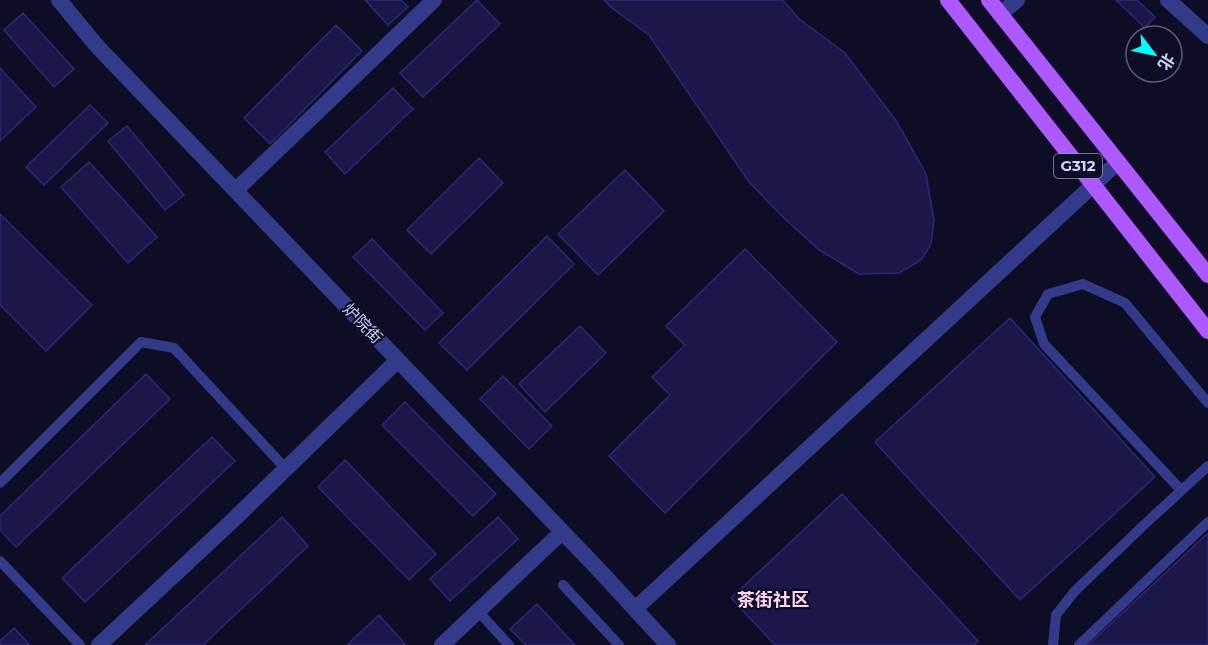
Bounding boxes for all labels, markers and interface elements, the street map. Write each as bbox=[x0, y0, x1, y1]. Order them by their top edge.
north arrow bbox=[1124, 24, 1184, 84]
text: 北 bbox=[1154, 50, 1179, 74]
road number: G312 bbox=[1054, 154, 1102, 178]
street label: 炉院街 bbox=[339, 299, 386, 347]
district label: 茶街社区 bbox=[737, 589, 809, 611]

